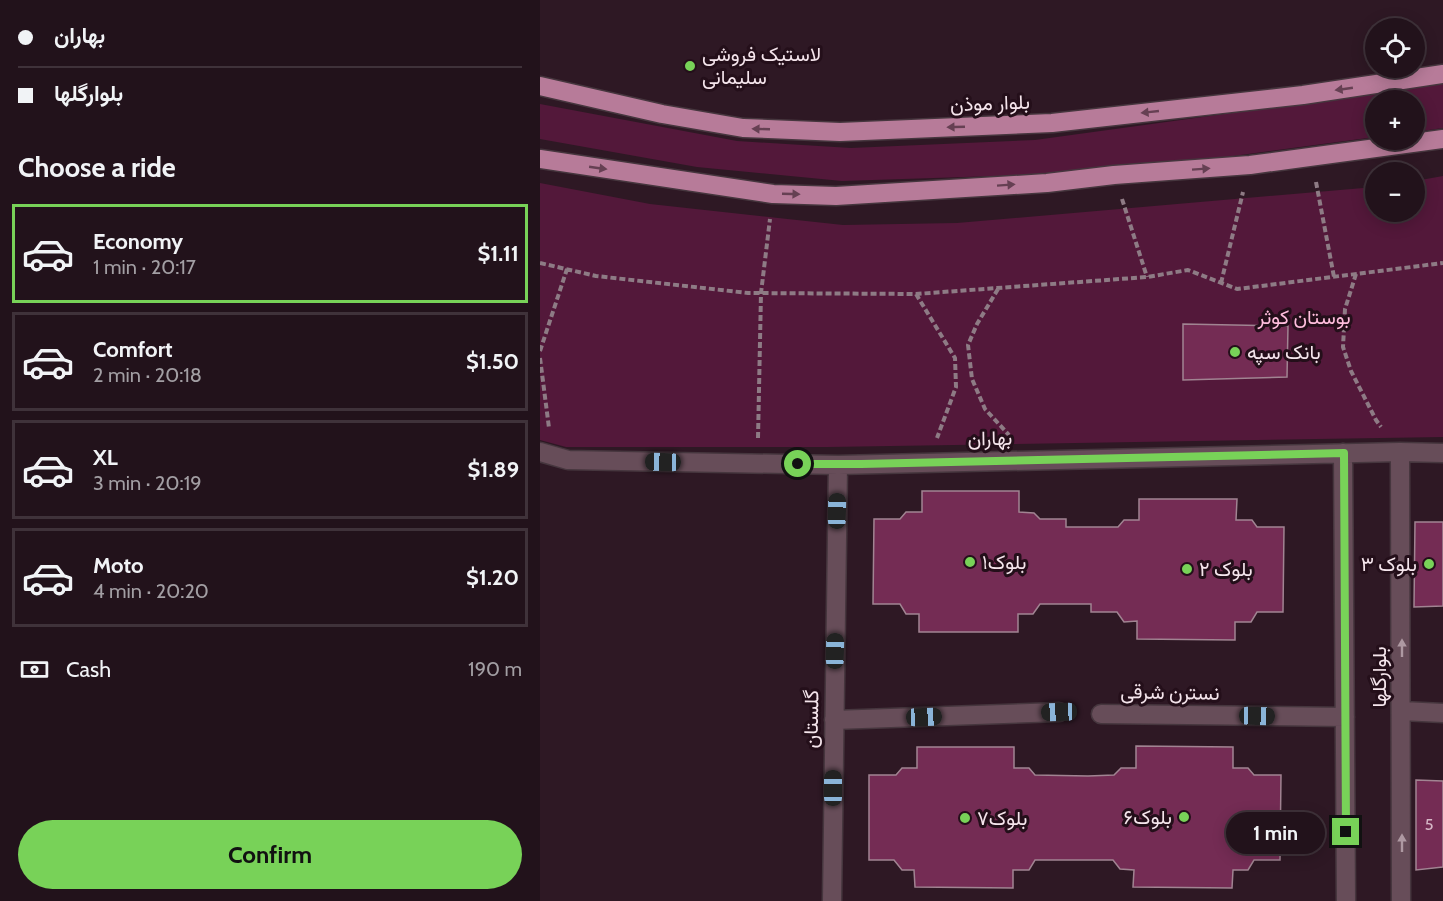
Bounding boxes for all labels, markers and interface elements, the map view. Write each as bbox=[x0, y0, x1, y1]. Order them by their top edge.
map controls bbox=[1365, 18, 1425, 222]
button: locate bbox=[1365, 18, 1425, 78]
text: بهاران bbox=[54, 22, 105, 49]
place label: لاستیک فروشی سلیمانی bbox=[702, 42, 821, 89]
marker: لاستیک فروشی سلیمانی bbox=[683, 59, 697, 73]
text: بلوارگلها bbox=[54, 80, 123, 107]
one-way arrow bbox=[1334, 84, 1353, 93]
street label: بلوار موذن bbox=[950, 90, 1030, 117]
button: + bbox=[1365, 90, 1425, 150]
one-way arrow bbox=[1140, 107, 1159, 117]
one-way arrow bbox=[946, 123, 965, 132]
one-way arrow bbox=[751, 124, 770, 134]
text: Choose a ride bbox=[18, 151, 176, 184]
button: − bbox=[1365, 162, 1425, 222]
one-way arrow bbox=[588, 164, 607, 173]
one-way arrow bbox=[1191, 164, 1210, 174]
one-way arrow bbox=[997, 181, 1016, 190]
one-way arrow bbox=[781, 190, 800, 199]
icon: car bbox=[21, 227, 75, 281]
text: Economy bbox=[93, 228, 183, 255]
text: $1.11 bbox=[477, 240, 519, 267]
text: 1 min · 20:17 bbox=[93, 255, 196, 279]
park label: بوستان کوثر bbox=[1256, 305, 1351, 330]
icon: car bbox=[21, 335, 75, 389]
text: Comfort bbox=[93, 336, 172, 363]
place label: بانک سپه bbox=[1247, 340, 1321, 366]
marker: بانک سپه bbox=[1228, 345, 1242, 359]
text: $1.50 bbox=[466, 348, 519, 375]
text: 2 min · 20:18 bbox=[93, 363, 202, 387]
street label: بهاران bbox=[967, 426, 1013, 451]
icon: car bbox=[21, 443, 75, 497]
text: XL bbox=[93, 444, 118, 471]
route start bbox=[784, 450, 811, 477]
car bbox=[645, 453, 681, 471]
text: $1.89 bbox=[468, 456, 519, 483]
text: 3 min · 20:19 bbox=[93, 471, 202, 495]
car bbox=[828, 493, 846, 529]
place label: بلوک۱ bbox=[982, 550, 1026, 575]
icon: car bbox=[21, 551, 75, 605]
text: Moto bbox=[93, 552, 144, 579]
place label: بلوک ۳ bbox=[1361, 552, 1417, 577]
marker: بلوک۱ bbox=[963, 555, 977, 569]
place label: بلوک ۲ bbox=[1199, 557, 1253, 582]
marker: بلوک ۳ bbox=[1422, 557, 1436, 571]
marker: بلوک ۲ bbox=[1180, 562, 1194, 576]
text: $1.20 bbox=[466, 564, 519, 591]
text: 4 min · 20:20 bbox=[93, 579, 209, 603]
car bbox=[826, 633, 844, 669]
one-way arrow bbox=[1397, 638, 1407, 657]
street label: بلوارگلها bbox=[1367, 646, 1392, 708]
icon: cash bbox=[18, 653, 51, 686]
text: Cash bbox=[66, 656, 111, 683]
text: 190 m bbox=[468, 657, 522, 681]
street label: نسترن شرقی bbox=[1120, 679, 1220, 706]
street label: گلستان bbox=[798, 689, 824, 748]
car bbox=[1041, 702, 1077, 722]
car bbox=[906, 707, 942, 727]
car bbox=[1239, 707, 1275, 725]
car bbox=[824, 770, 842, 806]
place label: بلوک۶ bbox=[1124, 805, 1172, 830]
place label: بلوک۷ bbox=[977, 806, 1027, 831]
marker: بلوک۶ bbox=[1177, 810, 1191, 824]
marker: بلوک۷ bbox=[958, 811, 972, 825]
callout: 1 min bbox=[1226, 811, 1325, 853]
house number: 5 bbox=[1425, 815, 1433, 834]
route end bbox=[1332, 818, 1359, 845]
button: Confirm bbox=[18, 820, 522, 889]
text: 1 min bbox=[1253, 821, 1298, 845]
one-way arrow bbox=[1397, 833, 1407, 852]

